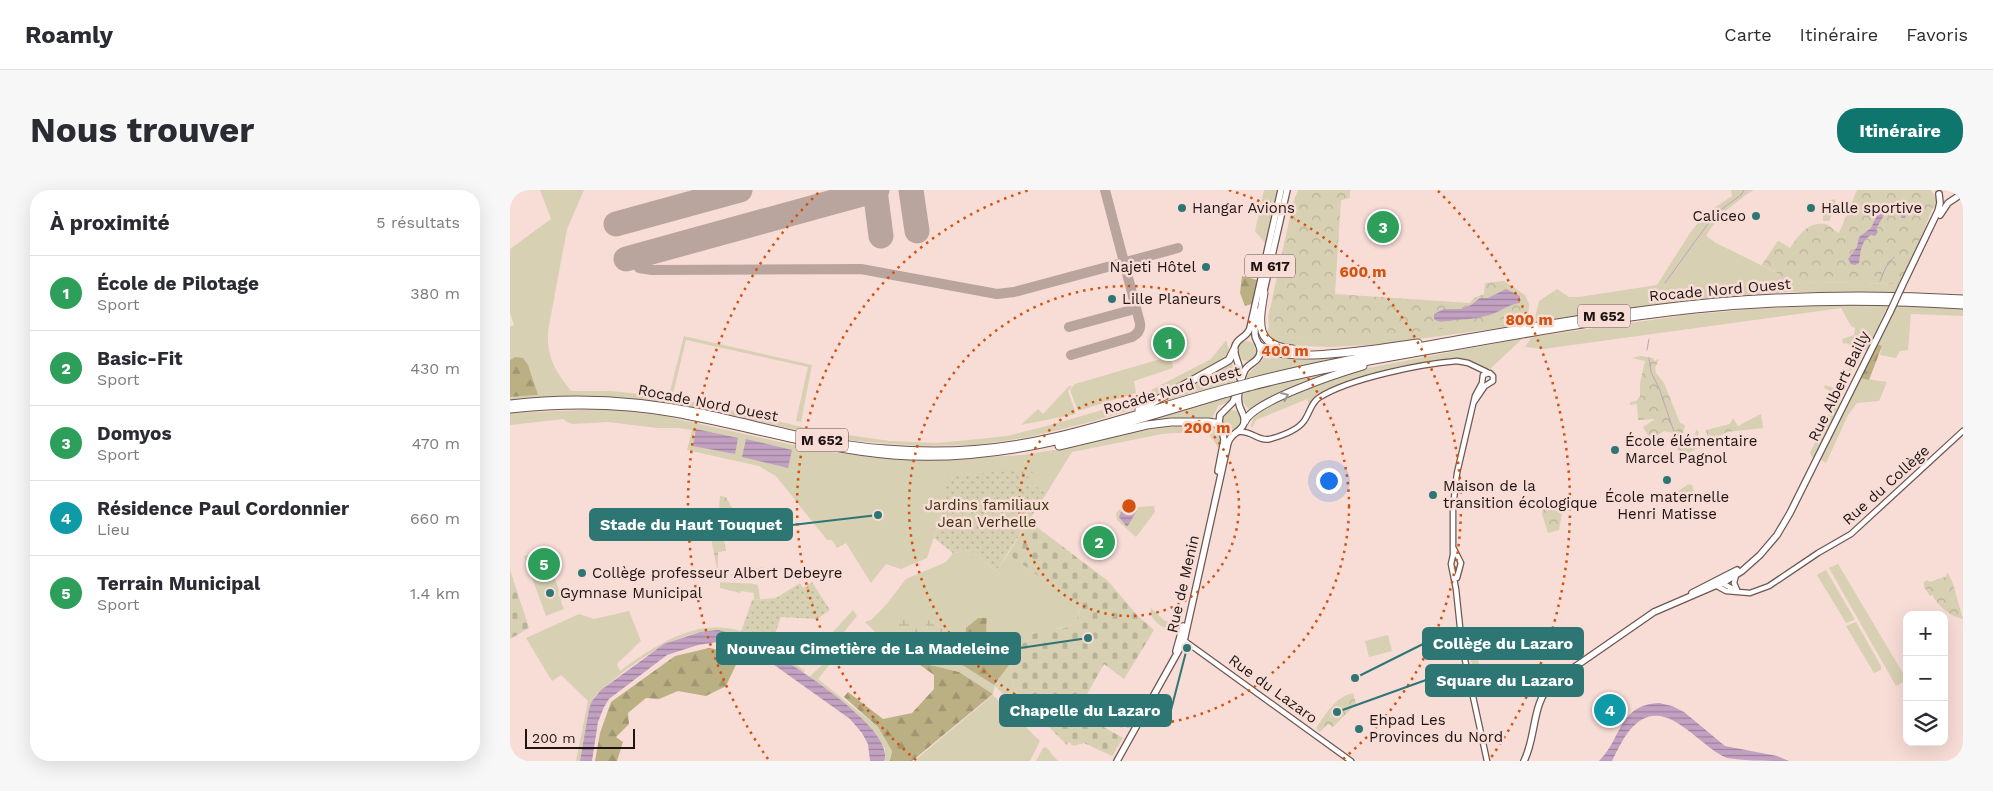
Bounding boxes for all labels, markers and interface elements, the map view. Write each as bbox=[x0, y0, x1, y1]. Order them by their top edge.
text: Roamly bbox=[25, 21, 113, 49]
text: Carte bbox=[1724, 24, 1772, 45]
text: Itinéraire bbox=[1800, 24, 1878, 45]
text: Favoris bbox=[1906, 24, 1968, 45]
button: Itinéraire bbox=[1837, 108, 1963, 153]
text: Nous trouver bbox=[30, 109, 254, 151]
place label: Hangar Avions bbox=[1192, 199, 1295, 217]
place label: Halle sportive bbox=[1821, 199, 1922, 217]
marker: Hangar Avions bbox=[1176, 202, 1188, 214]
marker: Halle sportive bbox=[1805, 202, 1817, 214]
place label: Caliceo bbox=[1693, 207, 1746, 225]
pin: 3 bbox=[1367, 208, 1399, 246]
text: À proximité bbox=[50, 210, 170, 235]
marker: Caliceo bbox=[1750, 210, 1762, 222]
text: 5 résultats bbox=[376, 213, 460, 232]
road number: M 617 bbox=[1245, 254, 1295, 278]
place label: Najeti Hôtel bbox=[1109, 258, 1196, 276]
marker: Najeti Hôtel bbox=[1200, 261, 1212, 273]
text: 600 m bbox=[1340, 263, 1386, 281]
text: École de Pilotage bbox=[97, 272, 259, 295]
street label: Rocade Nord Ouest bbox=[1648, 275, 1792, 305]
text: 1 bbox=[63, 284, 69, 303]
text: 380 m bbox=[410, 284, 460, 303]
place label: Lille Planeurs bbox=[1122, 290, 1221, 308]
marker: Lille Planeurs bbox=[1106, 293, 1118, 305]
text: Sport bbox=[97, 295, 140, 314]
road number: M 652 bbox=[1578, 304, 1630, 328]
text: 800 m bbox=[1505, 311, 1553, 329]
pin: 1 bbox=[1153, 324, 1185, 362]
street label: Rue Albert Bailly bbox=[1804, 328, 1874, 444]
text: 400 m bbox=[1261, 342, 1309, 360]
text: Basic-Fit bbox=[97, 347, 183, 370]
text: 2 bbox=[61, 359, 71, 378]
text: 430 m bbox=[410, 359, 460, 378]
street label: Rocade Nord Ouest bbox=[1101, 362, 1244, 418]
text: Sport bbox=[97, 370, 140, 389]
street label: Rocade Nord Ouest bbox=[636, 381, 780, 426]
one-way arrow bbox=[1280, 391, 1289, 402]
text: 200 m bbox=[1184, 419, 1230, 437]
text: Domyos bbox=[97, 422, 172, 445]
road number: M 652 bbox=[796, 428, 848, 452]
place label: École élémentaire Marcel Pagnol bbox=[1625, 432, 1757, 467]
text: 3 bbox=[61, 434, 71, 453]
text: 470 m bbox=[412, 434, 460, 453]
street label: Rue du Collège bbox=[1839, 441, 1933, 529]
marker: École élémentaire Marcel Pagnol bbox=[1609, 444, 1621, 456]
text: Sport bbox=[97, 445, 140, 464]
your location bbox=[1316, 468, 1342, 494]
marker: École maternelle Henri Matisse bbox=[1661, 474, 1673, 486]
place label: Maison de la transition écologique bbox=[1443, 477, 1597, 512]
place label: École maternelle Henri Matisse bbox=[1605, 488, 1729, 523]
marker: Maison de la transition écologique bbox=[1427, 489, 1439, 501]
park label: Jardins familiaux Jean Verhelle bbox=[925, 496, 1049, 531]
text: Résidence Paul Cordonnier bbox=[97, 497, 349, 520]
centre of rings bbox=[1120, 497, 1138, 515]
text: 4 bbox=[61, 509, 71, 528]
text: 660 m bbox=[410, 509, 460, 528]
callout: Stade du Haut Touquet bbox=[590, 509, 792, 540]
text: Stade du Haut Touquet bbox=[600, 515, 782, 534]
text: Lieu bbox=[97, 520, 130, 539]
pin: 2 bbox=[1083, 523, 1115, 561]
street label: Rue de Menin bbox=[1163, 533, 1203, 635]
pin: 5 bbox=[528, 545, 560, 583]
place label: Collège professeur Albert Debeyre bbox=[592, 564, 842, 582]
marker: Collège professeur Albert Debeyre bbox=[576, 567, 588, 579]
text: Terrain Municipal bbox=[97, 572, 260, 595]
text: 5 bbox=[61, 584, 71, 603]
text: 1.4 km bbox=[410, 584, 460, 603]
place label: Gymnase Municipal bbox=[560, 584, 703, 602]
marker: Gymnase Municipal bbox=[544, 587, 556, 599]
text: Sport bbox=[97, 595, 140, 614]
map controls bbox=[1903, 611, 1948, 746]
button: + bbox=[1903, 611, 1948, 656]
callout: Collège du Lazaro bbox=[1423, 628, 1583, 659]
callout: Nouveau Cimetière de La Madeleine bbox=[717, 633, 1020, 664]
text: Collège du Lazaro bbox=[1433, 634, 1574, 653]
text: Nouveau Cimetière de La Madeleine bbox=[727, 639, 1010, 658]
street label: Rue du Lazaro bbox=[1225, 651, 1321, 727]
button: − bbox=[1903, 656, 1948, 701]
callout: Square du Lazaro bbox=[1426, 665, 1583, 696]
text: Square du Lazaro bbox=[1436, 671, 1574, 690]
pin: 4 bbox=[1594, 691, 1626, 729]
callout: Chapelle du Lazaro bbox=[1000, 695, 1171, 726]
text: Chapelle du Lazaro bbox=[1010, 701, 1161, 720]
button: layers bbox=[1903, 701, 1948, 746]
place label: Ehpad Les Provinces du Nord bbox=[1369, 711, 1503, 746]
marker: Ehpad Les Provinces du Nord bbox=[1353, 723, 1365, 735]
scale bar bbox=[525, 726, 635, 749]
text: 200 m bbox=[532, 730, 576, 746]

